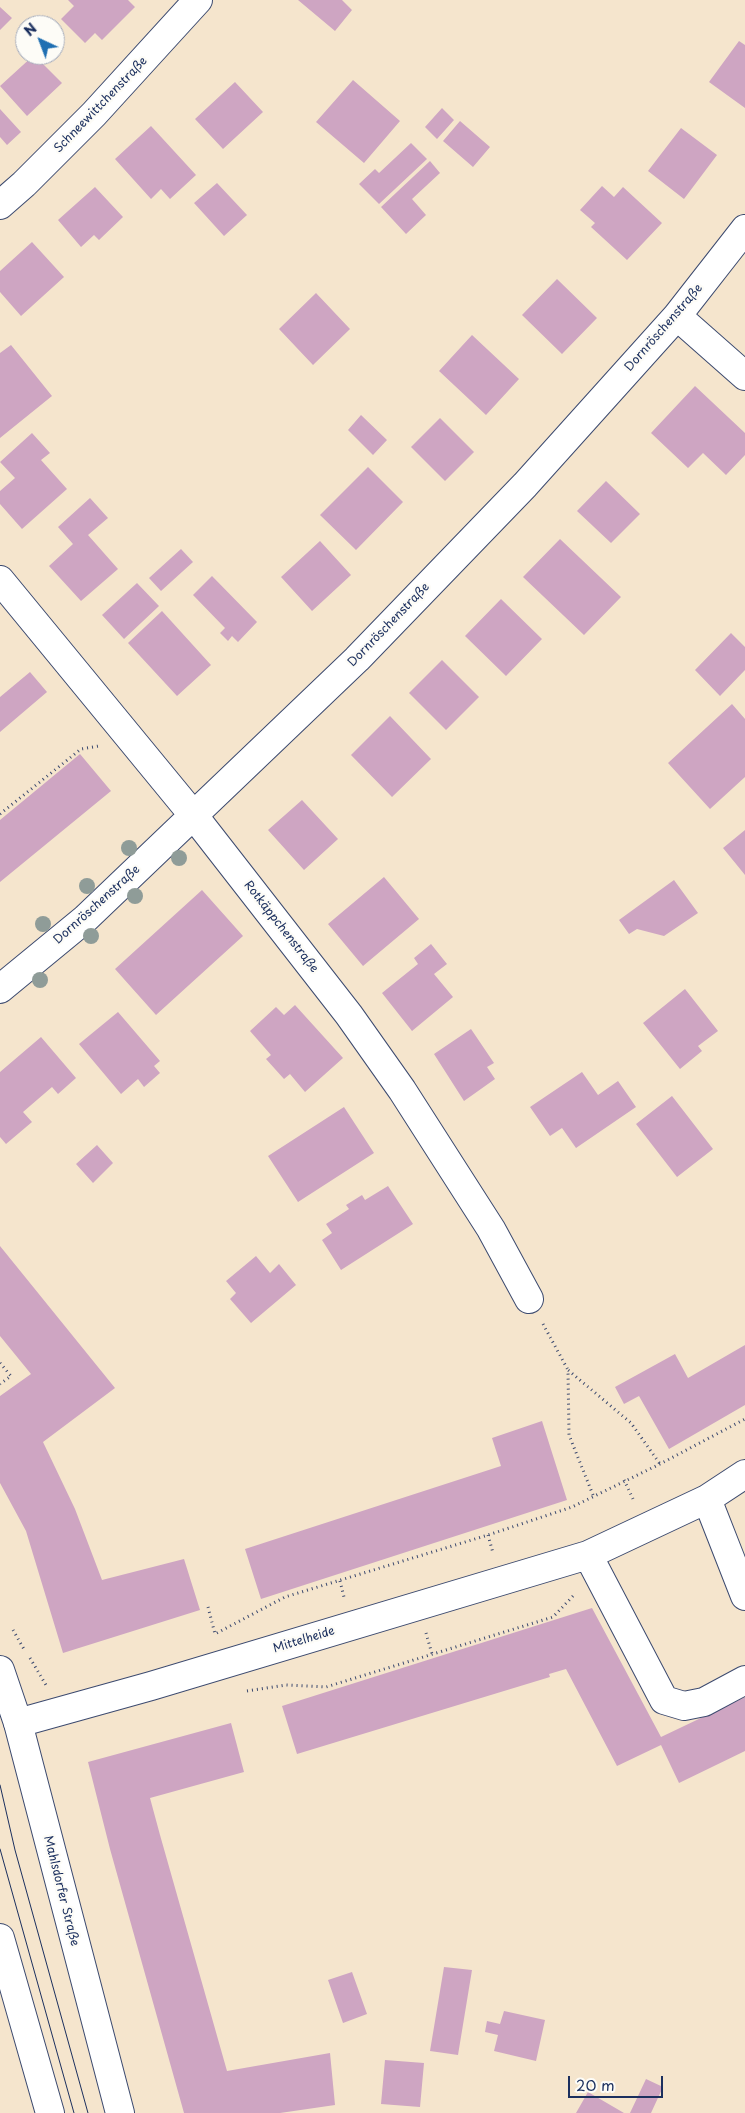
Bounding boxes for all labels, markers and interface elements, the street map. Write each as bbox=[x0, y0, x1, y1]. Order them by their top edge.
north arrow bbox=[15, 15, 65, 65]
text: N bbox=[19, 18, 41, 41]
street label: Schneewittchenstraße bbox=[51, 54, 151, 156]
street label: Dornröschenstraße bbox=[622, 281, 706, 375]
street label: Dornröschenstraße bbox=[345, 580, 433, 670]
street label: Dornröschenstraße bbox=[51, 863, 143, 947]
street label: Rotkäppchenstraße bbox=[241, 878, 321, 976]
street label: Mittelheide bbox=[271, 1624, 337, 1656]
street label: Mahlsdorfer Straße bbox=[40, 1834, 82, 1948]
scale bar bbox=[570, 2066, 665, 2098]
text: 20 m bbox=[576, 2073, 615, 2096]

